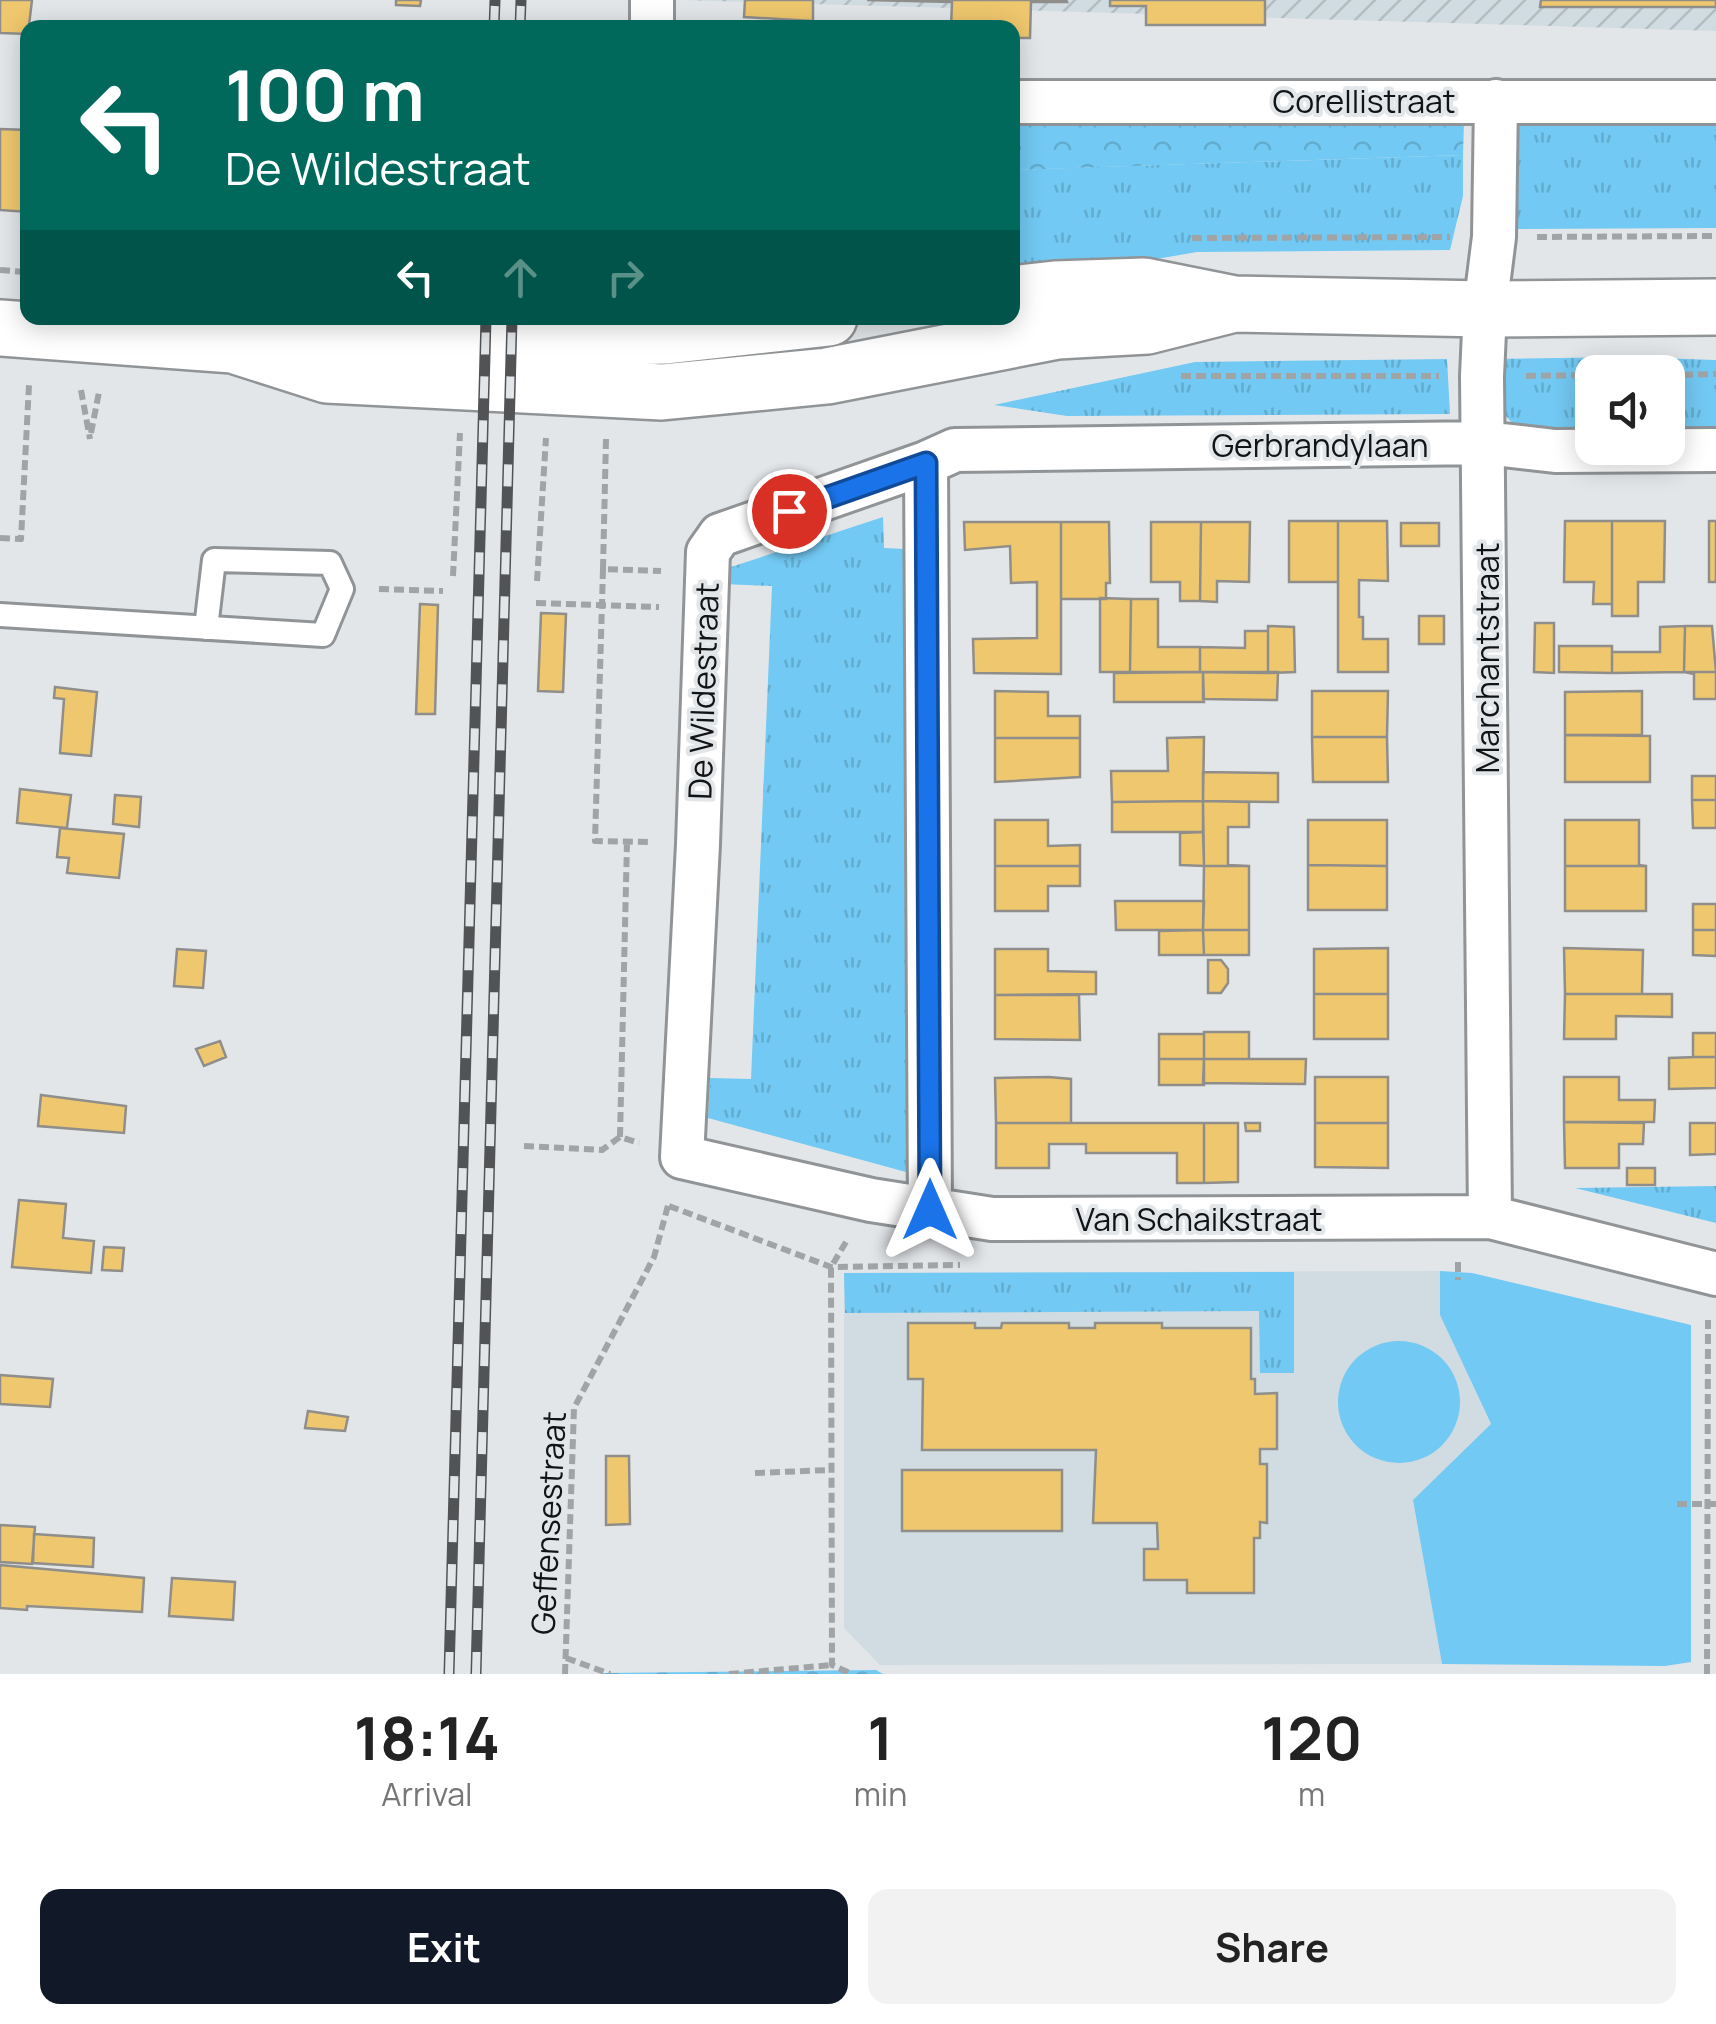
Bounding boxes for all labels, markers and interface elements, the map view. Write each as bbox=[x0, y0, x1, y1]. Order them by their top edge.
text: 100 m bbox=[225, 46, 425, 142]
icon: left bbox=[60, 60, 190, 190]
street label: Corellistraat bbox=[1272, 79, 1456, 123]
text: De Wildestraat bbox=[225, 137, 531, 199]
icon: left bbox=[388, 250, 443, 305]
icon: ahead bbox=[493, 250, 548, 305]
icon: right bbox=[598, 250, 653, 305]
map controls bbox=[1575, 355, 1685, 465]
button: sound bbox=[1575, 355, 1685, 465]
street label: Gerbrandylaan bbox=[1211, 423, 1429, 467]
pin bbox=[747, 469, 832, 554]
icon: arrive bbox=[762, 484, 817, 539]
street label: Marchantstraat bbox=[1465, 542, 1509, 774]
street label: De Wildestraat bbox=[677, 582, 729, 800]
position arrow bbox=[878, 1158, 982, 1262]
street label: Van Schaikstraat bbox=[1075, 1197, 1323, 1241]
street label: Geffensestraat bbox=[520, 1410, 576, 1636]
text: 18:14 bbox=[354, 1696, 500, 1778]
text: 1 bbox=[867, 1696, 894, 1778]
text: 120 bbox=[1261, 1696, 1362, 1778]
text: Arrival bbox=[381, 1772, 473, 1816]
text: min bbox=[854, 1772, 907, 1816]
text: m bbox=[1298, 1772, 1325, 1816]
button: Exit bbox=[40, 1889, 848, 2004]
button: Share bbox=[868, 1889, 1676, 2004]

